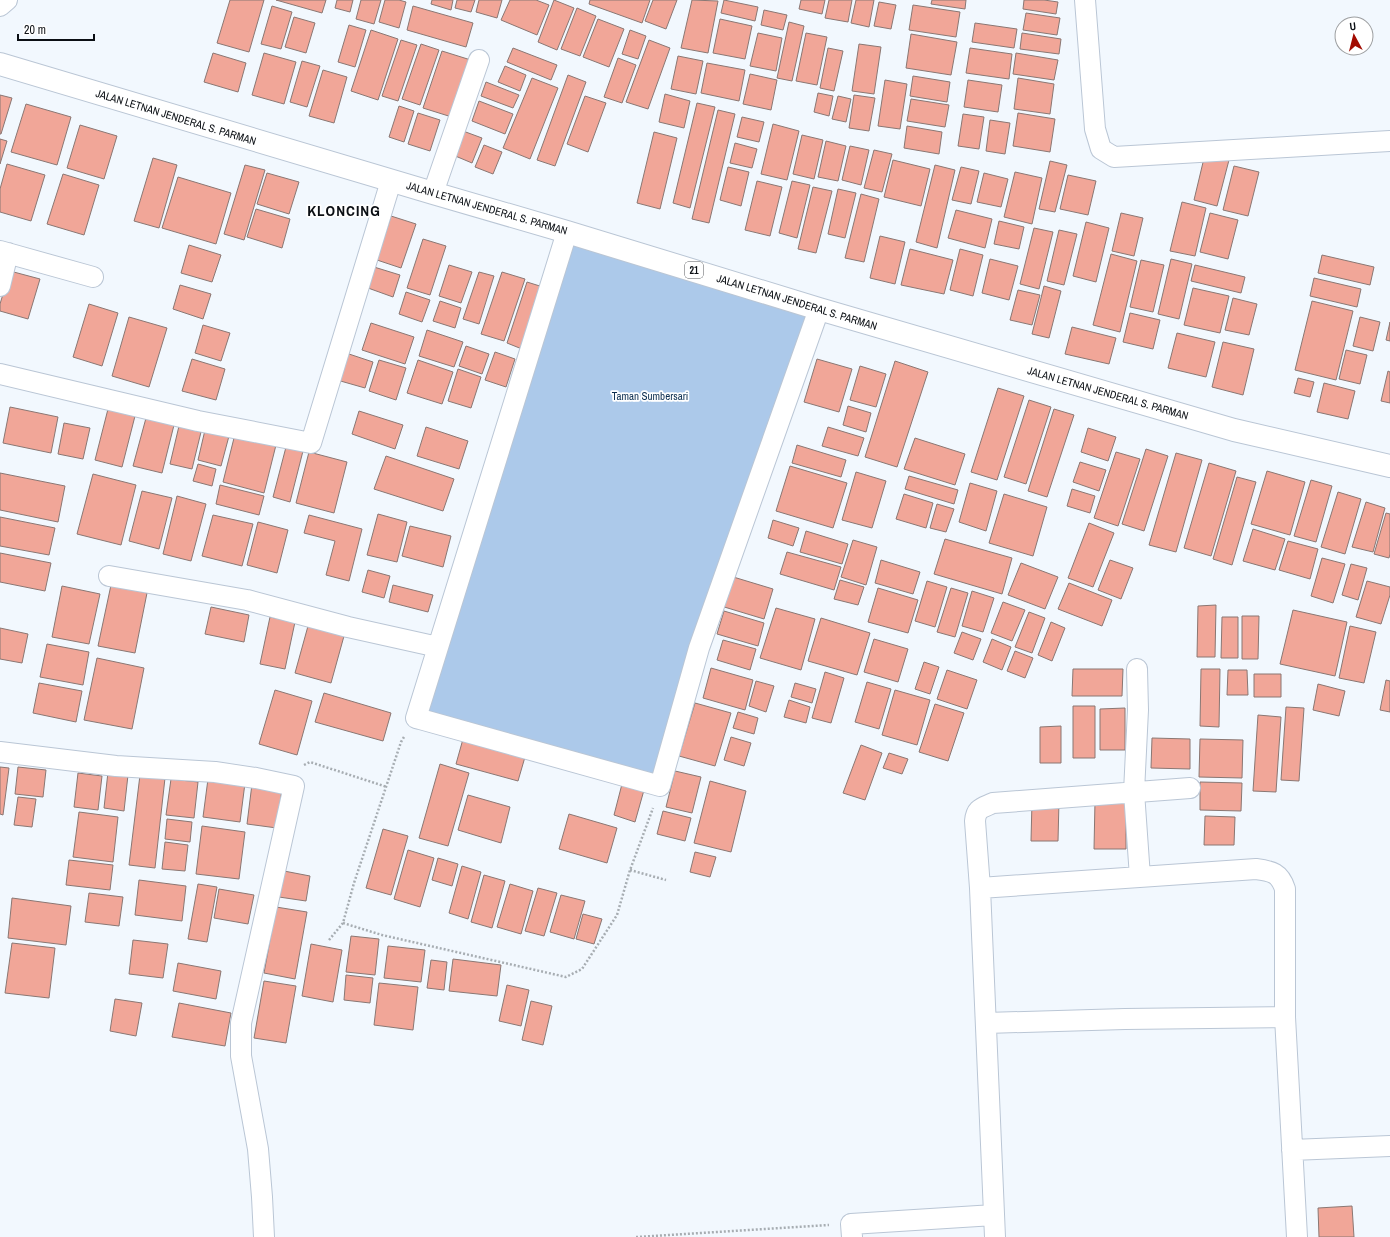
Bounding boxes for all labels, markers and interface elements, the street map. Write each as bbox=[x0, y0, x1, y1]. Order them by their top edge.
scale bar bbox=[18, 16, 94, 42]
north arrow bbox=[1334, 16, 1374, 56]
text: U bbox=[1349, 19, 1357, 33]
text: 20 m bbox=[24, 22, 46, 38]
street label: JALAN LETNAN JENDERAL S. PARMAN bbox=[94, 86, 258, 148]
street label: JALAN LETNAN JENDERAL S. PARMAN bbox=[405, 178, 569, 238]
district label: KLONCING bbox=[307, 200, 381, 221]
road number: 21 bbox=[685, 262, 703, 278]
street label: JALAN LETNAN JENDERAL S. PARMAN bbox=[715, 271, 879, 333]
street label: JALAN LETNAN JENDERAL S. PARMAN bbox=[1026, 363, 1190, 423]
park label: Taman Sumbersari bbox=[612, 389, 688, 403]

